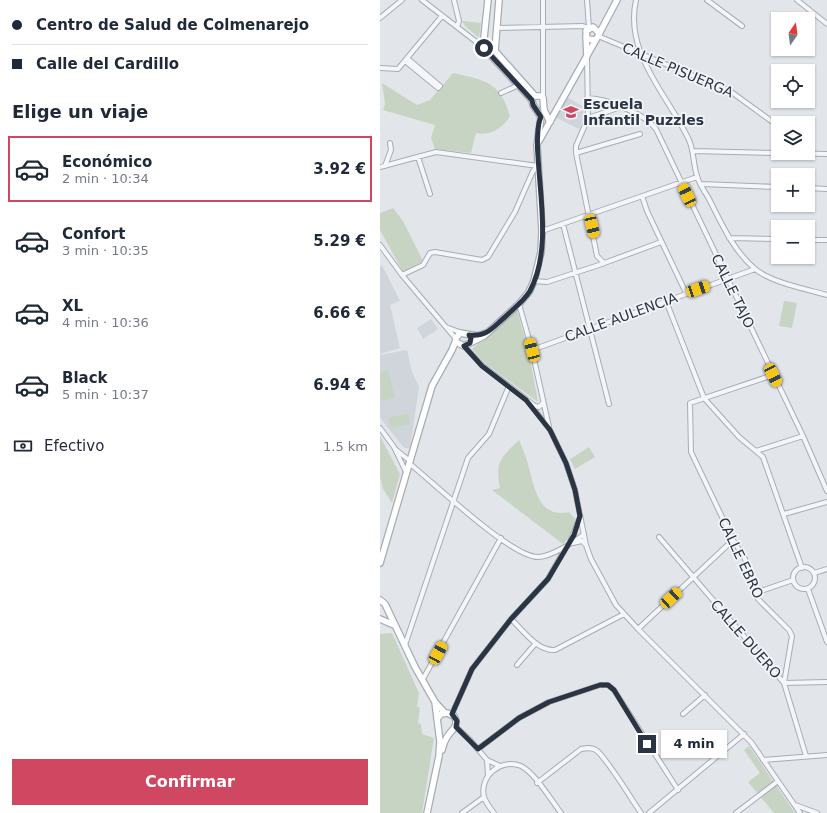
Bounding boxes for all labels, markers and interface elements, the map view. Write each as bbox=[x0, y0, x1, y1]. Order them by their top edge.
north arrow bbox=[771, 12, 815, 56]
map controls bbox=[771, 12, 815, 264]
text: Centro de Salud de Colmenarejo bbox=[36, 16, 309, 34]
route start bbox=[475, 39, 493, 57]
street label: CALLE PISUERGA bbox=[620, 39, 736, 101]
text: Calle del Cardillo bbox=[36, 55, 179, 73]
button: locate bbox=[771, 64, 815, 108]
place label: Escuela Infantil Puzzles bbox=[583, 96, 704, 128]
text: Elige un viaje bbox=[12, 101, 148, 122]
school or university icon: Escuela Infantil Puzzles bbox=[562, 103, 580, 121]
button: layers bbox=[771, 116, 815, 160]
icon: car bbox=[14, 151, 50, 187]
text: Económico bbox=[62, 153, 152, 171]
text: 3.92 € bbox=[313, 160, 366, 178]
button: + bbox=[771, 168, 815, 212]
text: 2 min · 10:34 bbox=[62, 171, 149, 186]
car bbox=[676, 182, 698, 208]
car bbox=[583, 213, 601, 239]
button: − bbox=[771, 220, 815, 264]
icon: car bbox=[14, 223, 50, 259]
text: Confort bbox=[62, 225, 125, 243]
text: 5.29 € bbox=[313, 232, 366, 250]
text: 3 min · 10:35 bbox=[62, 243, 149, 258]
street label: CALLE TAJO bbox=[708, 251, 758, 331]
car bbox=[685, 279, 711, 299]
street label: CALLE AULENCIA bbox=[563, 289, 680, 345]
icon: car bbox=[14, 295, 50, 331]
text: XL bbox=[62, 297, 83, 315]
text: 6.66 € bbox=[313, 304, 366, 322]
text: 4 min · 10:36 bbox=[62, 315, 149, 330]
car bbox=[523, 337, 541, 363]
car bbox=[762, 362, 784, 388]
icon: car bbox=[14, 367, 50, 403]
text: Black bbox=[62, 369, 108, 387]
text: 6.94 € bbox=[313, 376, 366, 394]
text: 5 min · 10:37 bbox=[62, 387, 149, 402]
icon: cash bbox=[12, 435, 34, 457]
text: Efectivo bbox=[44, 437, 104, 455]
text: 1.5 km bbox=[323, 439, 368, 454]
street label: CALLE EBRO bbox=[715, 515, 767, 601]
car bbox=[658, 585, 684, 611]
street label: CALLE DUERO bbox=[708, 596, 784, 682]
car bbox=[427, 640, 449, 666]
callout: 4 min bbox=[661, 730, 727, 758]
route end bbox=[638, 735, 656, 753]
text: 4 min bbox=[674, 736, 714, 751]
button: Confirmar bbox=[12, 759, 368, 805]

